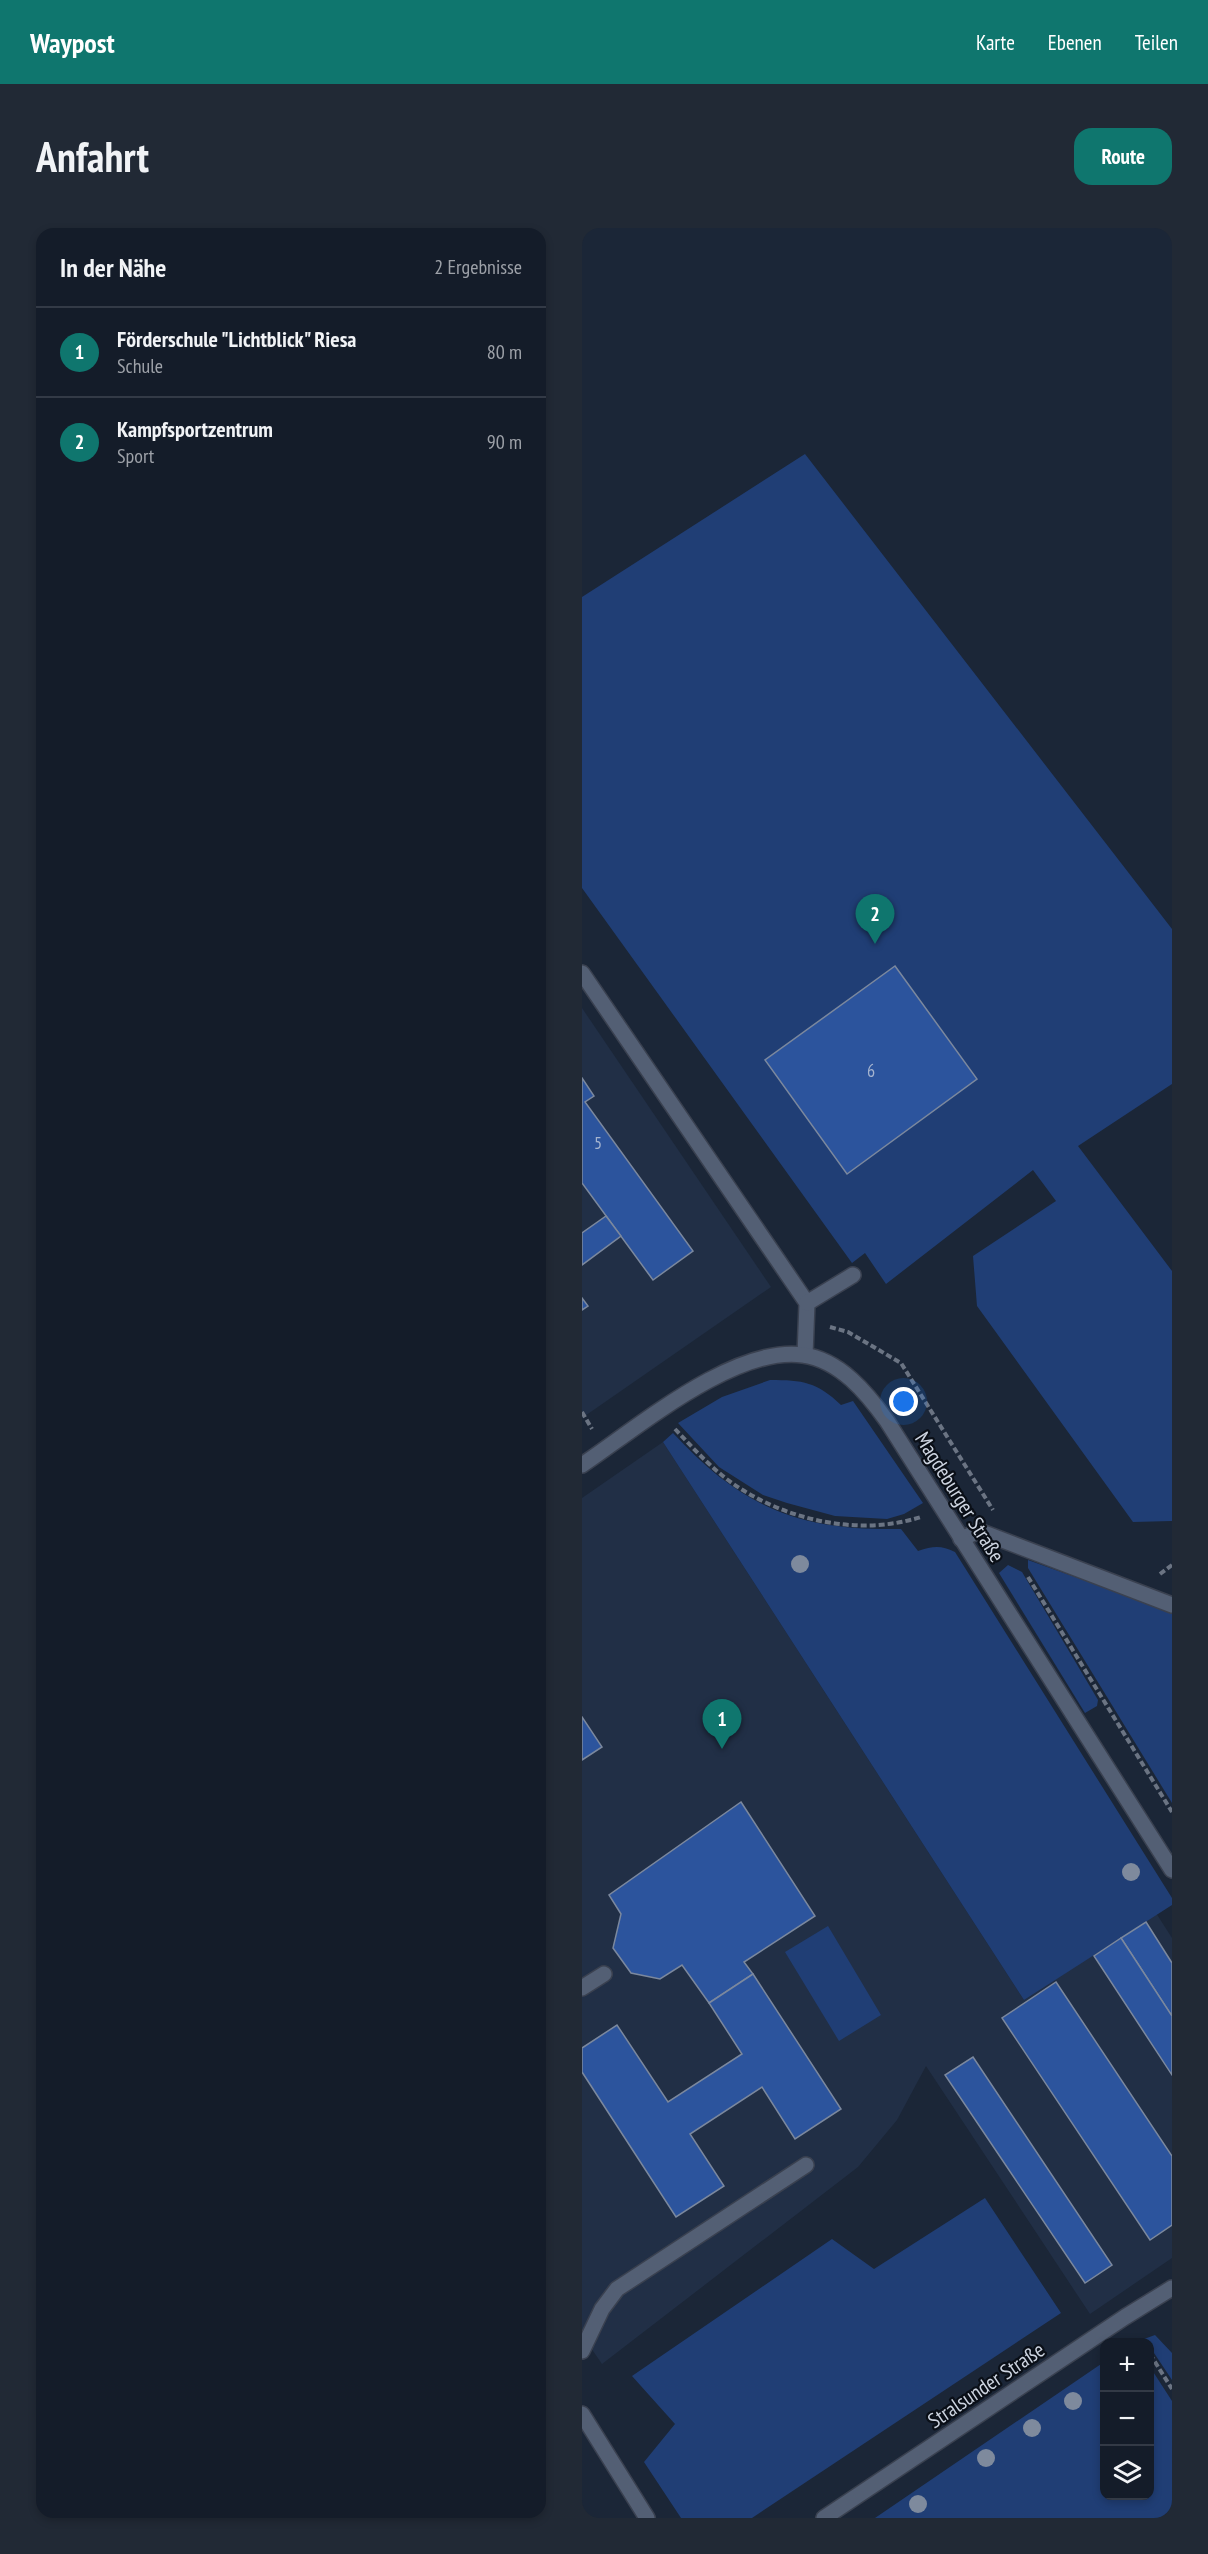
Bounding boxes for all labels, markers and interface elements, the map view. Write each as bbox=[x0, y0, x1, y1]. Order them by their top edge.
text: Waypost bbox=[30, 24, 115, 61]
text: Karte bbox=[976, 29, 1015, 56]
text: Ebenen bbox=[1048, 29, 1102, 56]
text: Teilen bbox=[1135, 29, 1178, 56]
button: Route bbox=[1074, 128, 1172, 185]
text: Anfahrt bbox=[36, 129, 149, 184]
text: In der Nähe bbox=[60, 251, 166, 284]
text: 2 Ergebnisse bbox=[434, 254, 522, 280]
text: Förderschule "Lichtblick" Riesa bbox=[117, 325, 356, 353]
text: 1 bbox=[75, 339, 84, 365]
text: 80 m bbox=[487, 339, 522, 365]
text: Schule bbox=[117, 353, 163, 379]
text: Kampfsportzentrum bbox=[117, 415, 273, 443]
text: 2 bbox=[75, 429, 84, 455]
text: 90 m bbox=[487, 429, 522, 455]
text: Sport bbox=[117, 443, 154, 469]
pin: 2 bbox=[856, 894, 894, 944]
house number: 6 bbox=[867, 1059, 875, 1082]
house number: 5 bbox=[594, 1131, 602, 1154]
your location bbox=[889, 1387, 918, 1416]
street label: Magdeburger Straße bbox=[909, 1427, 1011, 1567]
pin: 1 bbox=[702, 1700, 742, 1749]
street label: Stralsunder Straße bbox=[922, 2336, 1050, 2434]
map controls bbox=[1100, 2338, 1154, 2500]
button: + bbox=[1100, 2338, 1154, 2392]
button: − bbox=[1100, 2392, 1154, 2446]
button: layers bbox=[1100, 2446, 1154, 2500]

